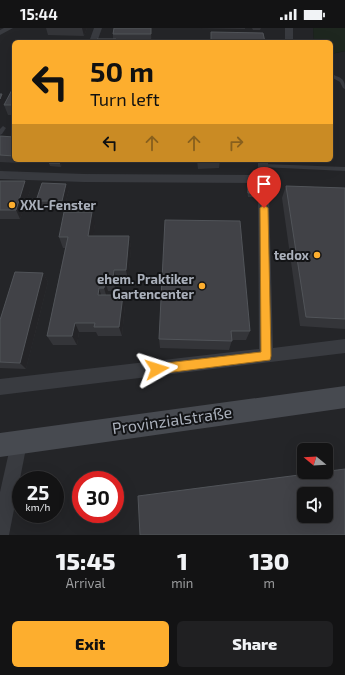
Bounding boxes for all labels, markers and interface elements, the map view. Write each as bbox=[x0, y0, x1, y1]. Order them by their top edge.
text: 15:44 bbox=[20, 5, 58, 23]
text: 50 m bbox=[90, 54, 154, 88]
icon: left bbox=[24, 56, 76, 108]
text: Turn left bbox=[90, 88, 160, 110]
icon: left bbox=[99, 132, 121, 154]
icon: ahead bbox=[141, 132, 163, 154]
icon: ahead bbox=[183, 132, 205, 154]
icon: right bbox=[225, 132, 247, 154]
pin bbox=[247, 167, 281, 208]
icon: arrive bbox=[253, 173, 275, 195]
place label: XXL-Fenster bbox=[20, 197, 97, 213]
marker: XXL-Fenster bbox=[7, 200, 17, 210]
place label: tedox bbox=[274, 247, 310, 263]
marker: tedox bbox=[312, 250, 322, 260]
place label: ehem. Praktiker Gartencenter bbox=[97, 271, 194, 302]
marker: ehem. Praktiker Gartencenter bbox=[197, 281, 207, 291]
position arrow bbox=[136, 348, 178, 390]
street label: Provinzialstraße bbox=[111, 402, 233, 437]
north arrow bbox=[297, 443, 333, 479]
map controls bbox=[297, 443, 333, 523]
speed limit sign: 30 bbox=[72, 471, 124, 523]
text: 25 bbox=[27, 480, 49, 504]
button: sound bbox=[297, 487, 333, 523]
text: km/h bbox=[26, 501, 50, 513]
text: 15:45 bbox=[56, 546, 116, 575]
text: 1 bbox=[177, 546, 188, 575]
text: 130 bbox=[249, 546, 289, 575]
text: Arrival bbox=[66, 575, 105, 591]
text: min bbox=[171, 575, 193, 591]
text: m bbox=[263, 575, 275, 591]
button: Exit bbox=[12, 621, 169, 667]
button: Share bbox=[177, 621, 333, 667]

